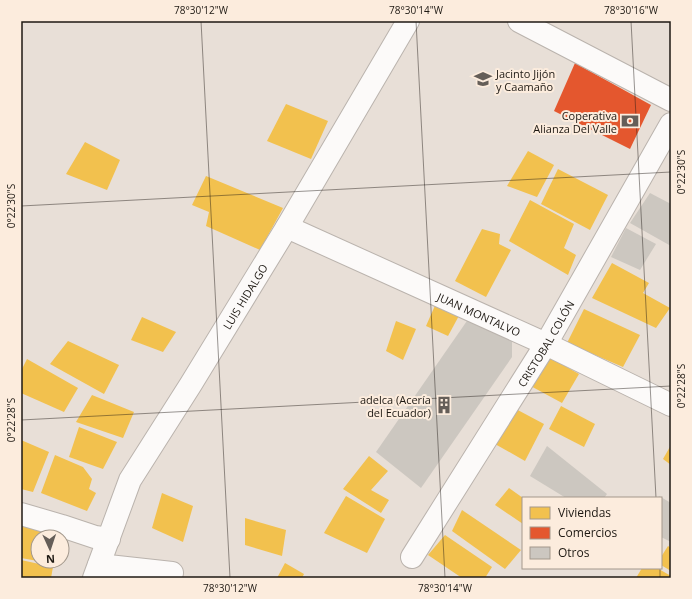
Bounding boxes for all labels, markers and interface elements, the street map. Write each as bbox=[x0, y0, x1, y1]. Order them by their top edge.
text: 78°30'12"W bbox=[174, 3, 229, 17]
text: 78°30'14"W bbox=[389, 3, 444, 17]
text: 78°30'16"W bbox=[604, 3, 659, 17]
place label: Jacinto Jijón y Caamaño bbox=[495, 66, 555, 94]
school or university icon: Jacinto Jijón y Caamaño bbox=[473, 69, 493, 89]
place label: Coperativa Alianza Del Valle bbox=[533, 108, 617, 136]
bank icon: Coperativa Alianza Del Valle bbox=[620, 111, 640, 131]
text: 0°22'30"S bbox=[674, 150, 688, 194]
text: 0°22'30"S bbox=[4, 184, 18, 228]
street label: LUIS HIDALGO bbox=[219, 261, 270, 332]
street label: JUAN MONTALVO bbox=[434, 288, 523, 339]
street label: CRISTOBAL COLÓN bbox=[514, 297, 577, 389]
text: 0°22'28"S bbox=[674, 364, 688, 408]
place label: adelca (Acería del Ecuador) bbox=[360, 392, 431, 420]
building icon: adelca (Acería del Ecuador) bbox=[434, 395, 454, 415]
text: 0°22'28"S bbox=[4, 398, 18, 442]
legend bbox=[522, 497, 662, 569]
text: Viviendas bbox=[558, 504, 611, 521]
text: Comercios bbox=[558, 524, 618, 541]
north arrow bbox=[30, 529, 70, 569]
text: Otros bbox=[558, 544, 590, 561]
text: N bbox=[46, 552, 55, 567]
text: 78°30'12"W bbox=[203, 581, 258, 595]
text: 78°30'14"W bbox=[418, 581, 473, 595]

